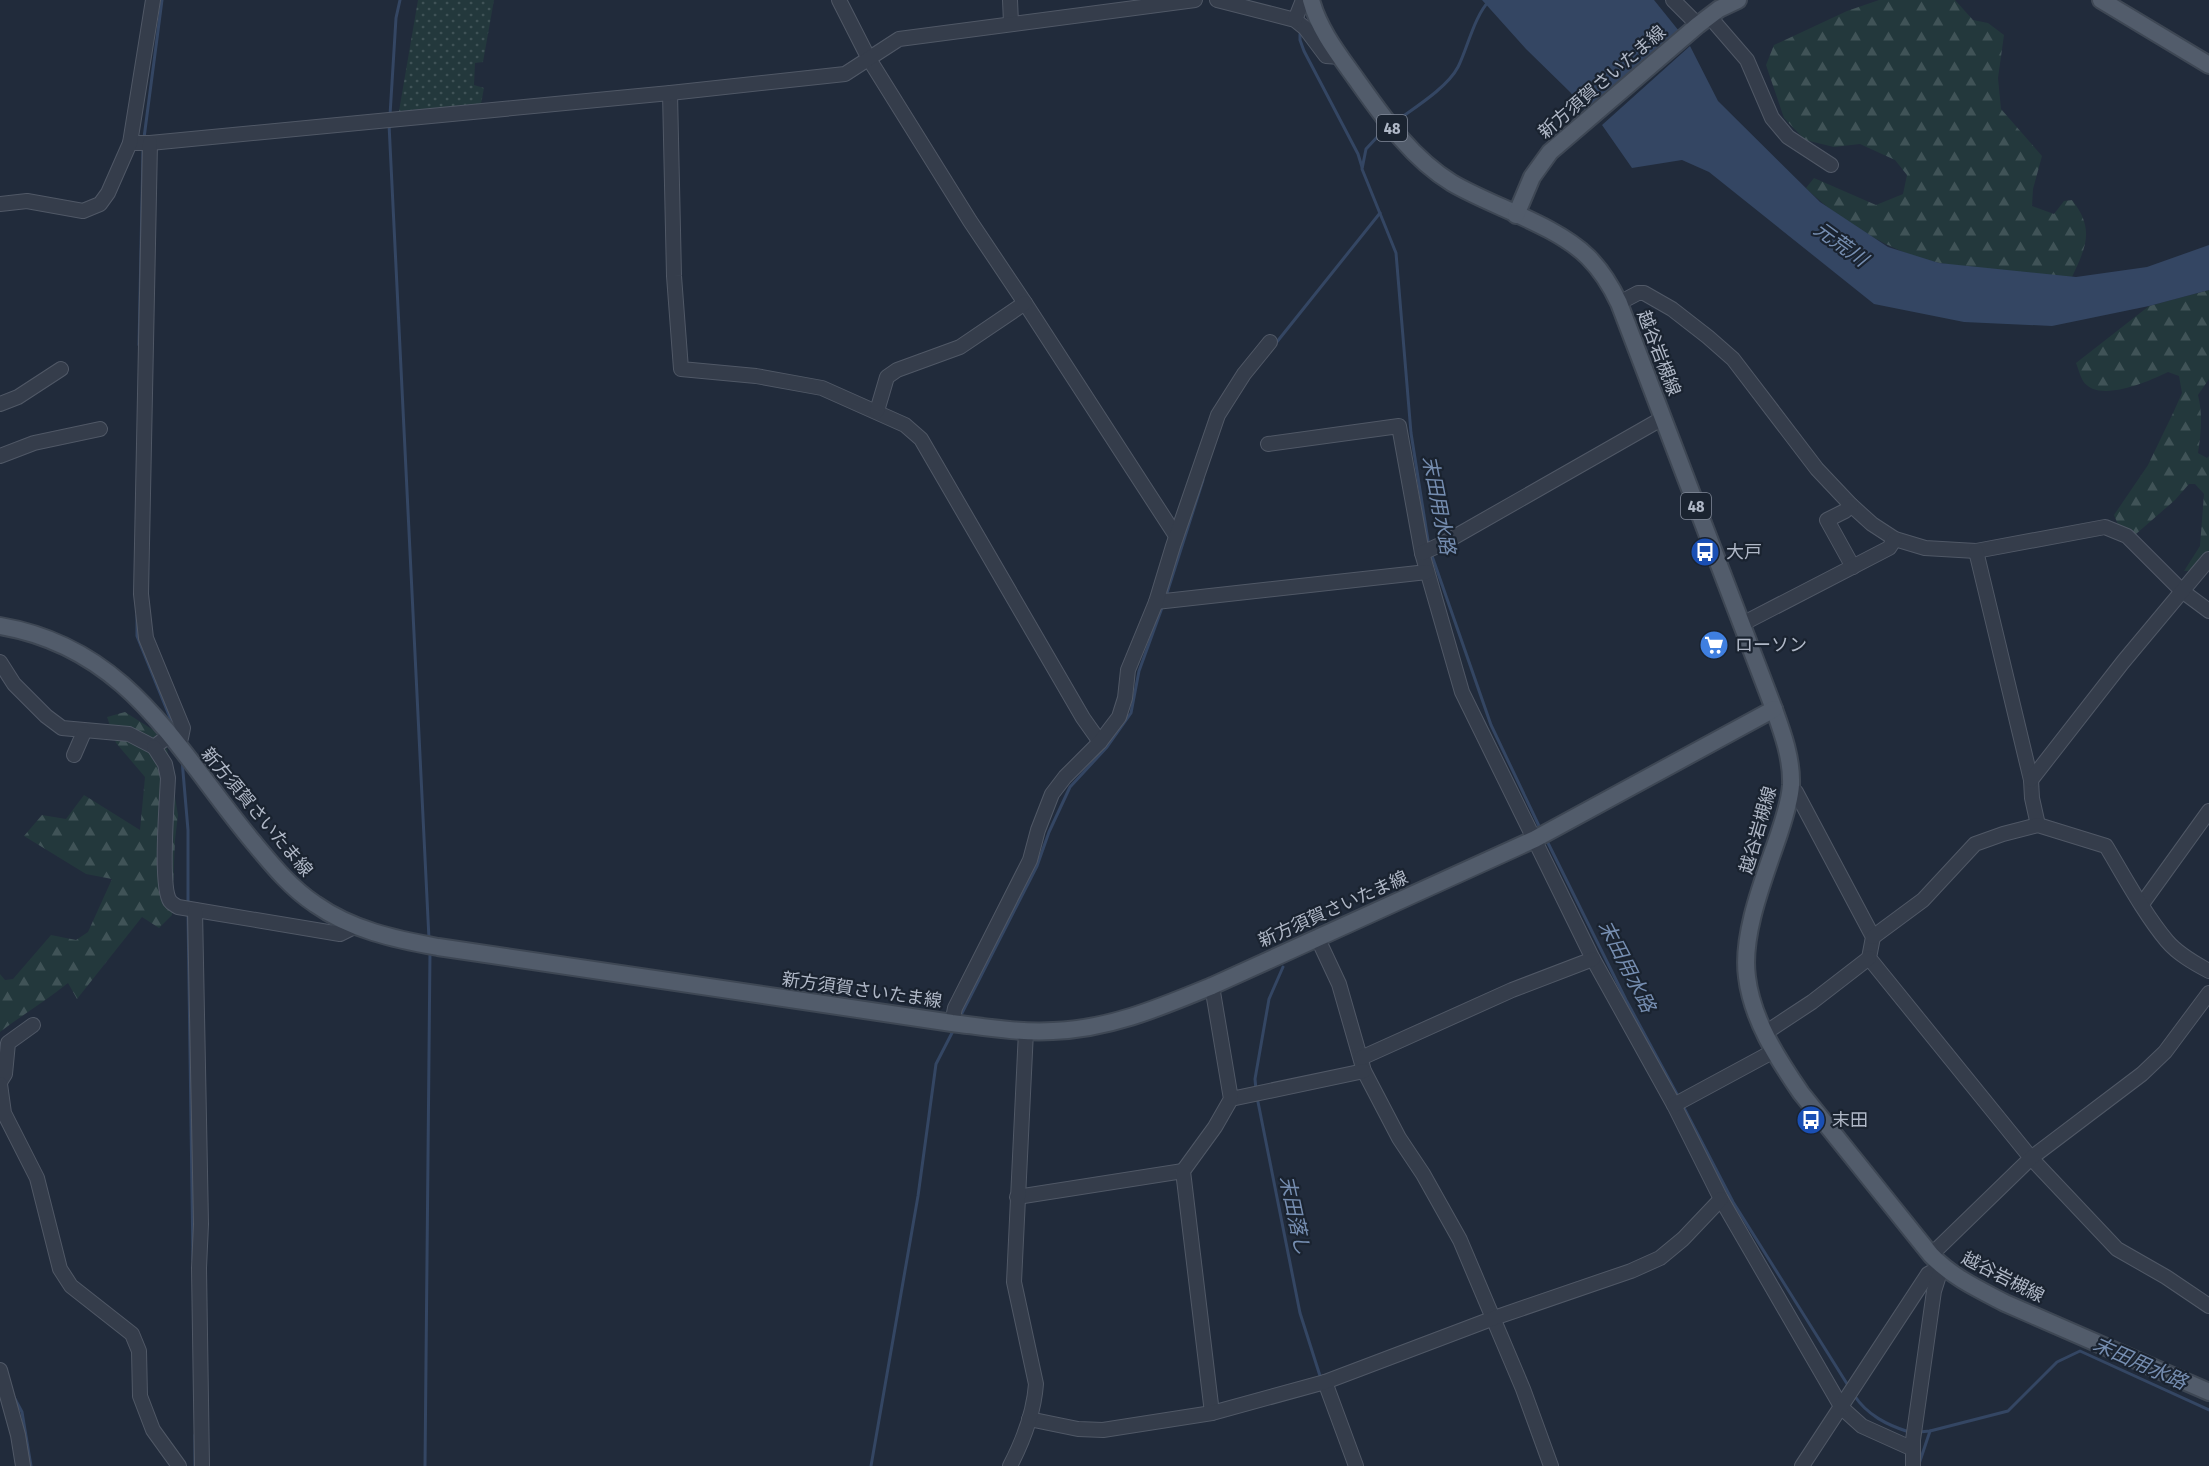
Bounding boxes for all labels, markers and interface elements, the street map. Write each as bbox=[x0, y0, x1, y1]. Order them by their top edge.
street label: 新方須賀さいたま線 bbox=[1534, 21, 1670, 143]
road number: 48 bbox=[1377, 115, 1407, 141]
water label: 元荒川 bbox=[1810, 217, 1874, 273]
street label: 越谷岩槻線 bbox=[1633, 307, 1685, 399]
water label: 末田用水路 bbox=[1418, 454, 1461, 558]
road number: 48 bbox=[1681, 493, 1711, 519]
bus stop icon: 大戸 bbox=[1689, 536, 1721, 568]
place label: 大戸 bbox=[1726, 541, 1762, 563]
supermarket icon: ローソン bbox=[1698, 629, 1730, 661]
place label: ローソン bbox=[1735, 634, 1807, 656]
street label: 新方須賀さいたま線 bbox=[197, 743, 317, 881]
street label: 越谷岩槻線 bbox=[1735, 784, 1781, 876]
street label: 新方須賀さいたま線 bbox=[1255, 866, 1411, 952]
water label: 末田用水路 bbox=[1594, 916, 1661, 1018]
street label: 新方須賀さいたま線 bbox=[781, 968, 943, 1012]
bus stop icon: 末田 bbox=[1795, 1104, 1827, 1136]
place label: 末田 bbox=[1832, 1109, 1868, 1131]
water label: 末田落し bbox=[1275, 1173, 1315, 1257]
street label: 越谷岩槻線 bbox=[1958, 1247, 2048, 1307]
water label: 末田用水路 bbox=[2089, 1332, 2192, 1395]

